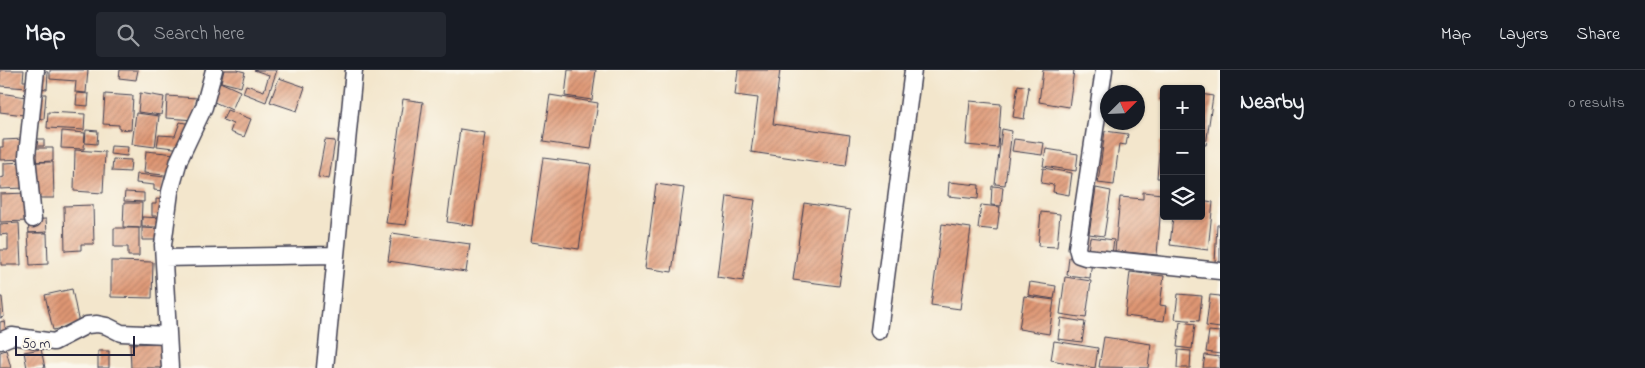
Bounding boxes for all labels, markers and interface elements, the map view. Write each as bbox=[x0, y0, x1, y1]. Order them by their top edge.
search box bbox=[96, 12, 446, 57]
text: Map bbox=[25, 17, 66, 52]
icon: search bbox=[114, 21, 142, 49]
text: Search here bbox=[154, 21, 245, 48]
text: Map bbox=[1441, 22, 1471, 48]
text: Layers bbox=[1499, 22, 1549, 48]
text: Share bbox=[1577, 22, 1620, 48]
north arrow bbox=[1100, 85, 1145, 130]
map controls bbox=[1160, 85, 1205, 220]
button: + bbox=[1160, 85, 1205, 130]
text: Nearby bbox=[1240, 88, 1304, 118]
text: 0 results bbox=[1569, 91, 1625, 115]
button: − bbox=[1160, 130, 1205, 175]
button: layers bbox=[1160, 175, 1205, 220]
scale bar bbox=[15, 333, 135, 356]
text: 50 m bbox=[22, 334, 50, 355]

